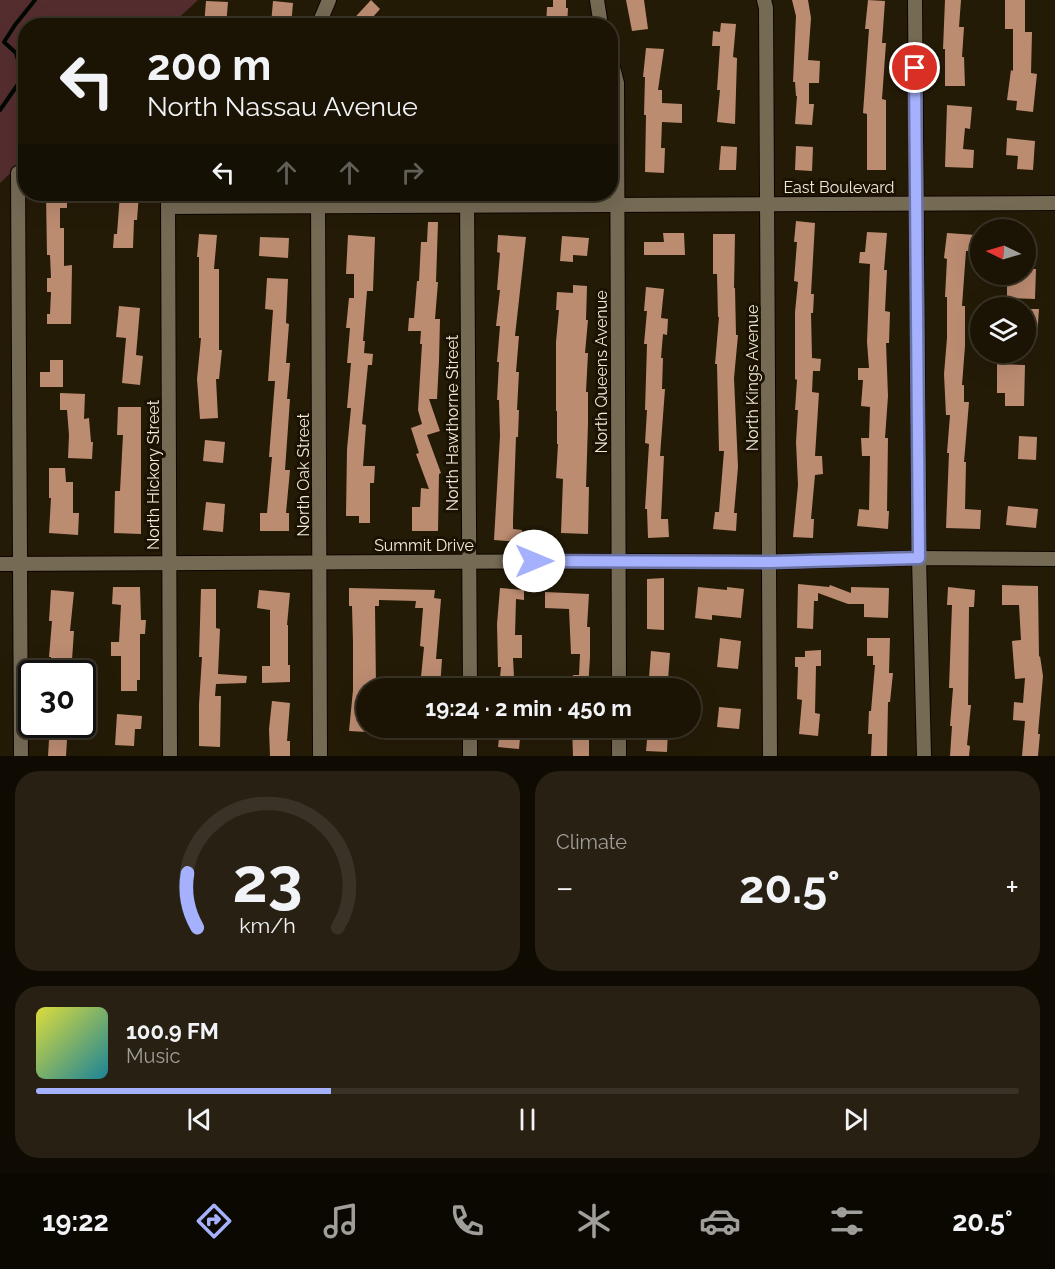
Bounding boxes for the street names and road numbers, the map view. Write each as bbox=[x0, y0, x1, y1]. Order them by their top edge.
street label: East Boulevard bbox=[783, 178, 895, 197]
street label: North Queens Avenue bbox=[592, 290, 611, 454]
street label: North Kings Avenue bbox=[743, 305, 762, 451]
street label: North Hawthorne Street bbox=[443, 334, 462, 511]
street label: North Hickory Street bbox=[144, 399, 163, 550]
street label: North Oak Street bbox=[294, 413, 313, 537]
street label: Summit Drive bbox=[374, 536, 474, 555]

